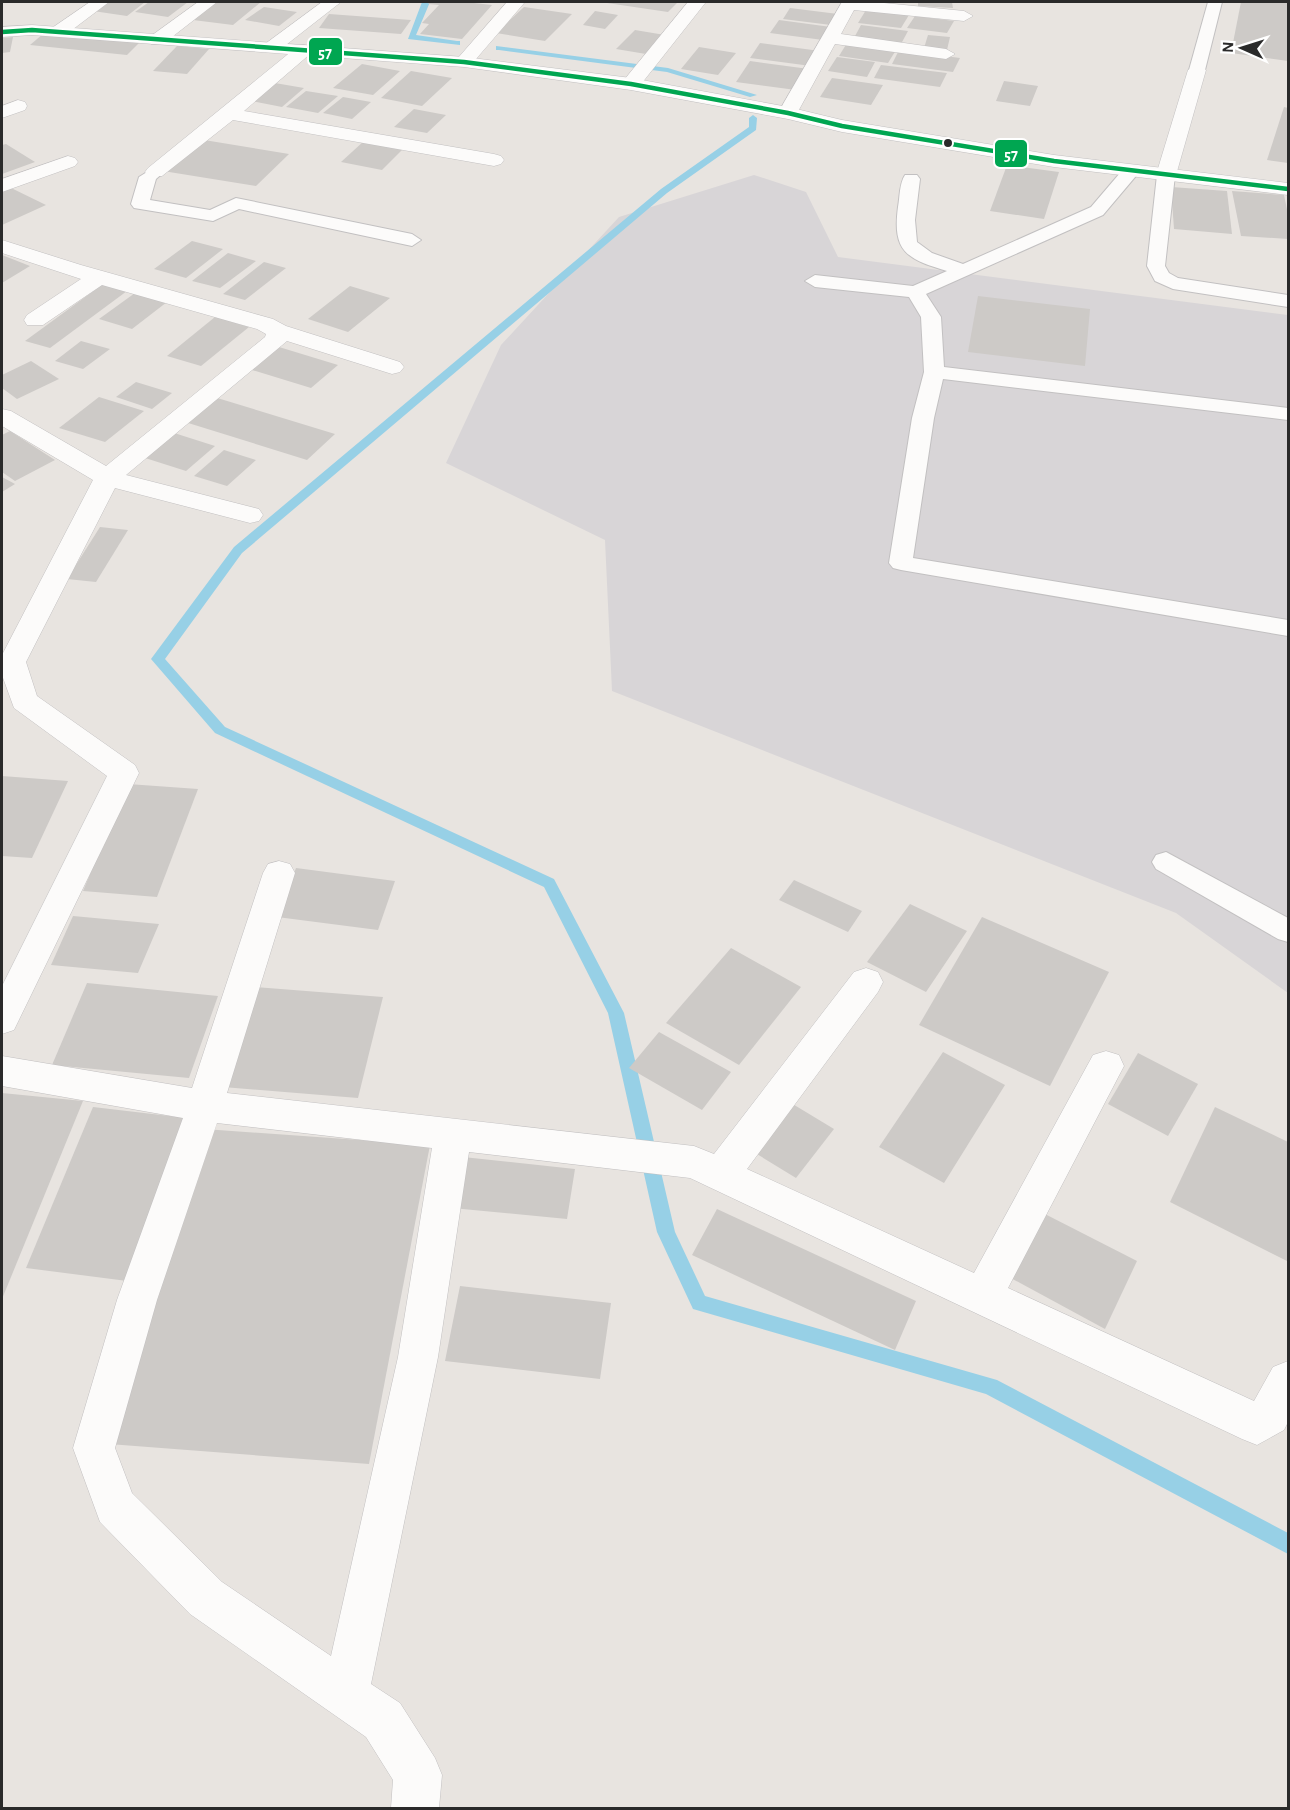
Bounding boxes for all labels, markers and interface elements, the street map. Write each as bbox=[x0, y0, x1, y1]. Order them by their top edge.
north arrow bbox=[1212, 18, 1272, 78]
line badge: 57 bbox=[308, 37, 343, 66]
text: N bbox=[1220, 41, 1236, 53]
text: 57 bbox=[318, 45, 332, 61]
unlabelled marker bbox=[942, 137, 954, 149]
line badge: 57 bbox=[994, 139, 1028, 168]
text: 57 bbox=[1004, 147, 1018, 163]

